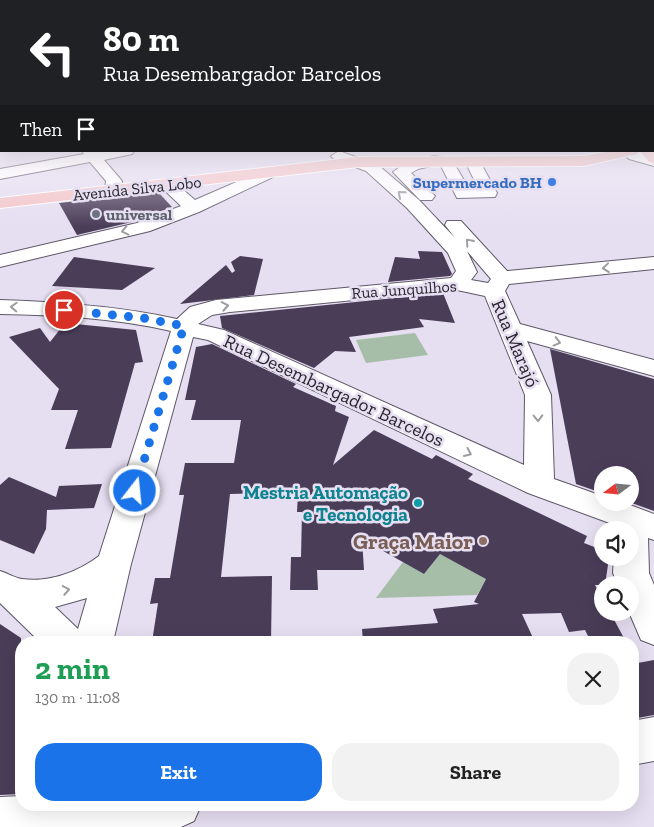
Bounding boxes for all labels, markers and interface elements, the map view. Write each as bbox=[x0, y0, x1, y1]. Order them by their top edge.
text: 80 m bbox=[103, 18, 179, 60]
icon: left bbox=[20, 20, 85, 85]
text: Rua Desembargador Barcelos bbox=[103, 60, 381, 87]
icon: arrive bbox=[72, 115, 100, 143]
text: Then bbox=[20, 118, 62, 141]
street label: Avenida Silva Lobo bbox=[72, 172, 202, 205]
place label: Supermercado BH bbox=[413, 173, 542, 192]
marker: Supermercado BH bbox=[546, 176, 558, 188]
one-way arrow bbox=[398, 190, 407, 199]
place label: universal bbox=[106, 205, 173, 224]
marker: universal bbox=[90, 208, 102, 220]
one-way arrow bbox=[121, 225, 130, 236]
one-way arrow bbox=[466, 239, 475, 248]
one-way arrow bbox=[601, 262, 609, 273]
street label: Rua Junquilhos bbox=[351, 276, 457, 303]
pin bbox=[43, 289, 85, 331]
icon: arrive bbox=[50, 296, 78, 324]
street label: Rua Marajó bbox=[487, 296, 544, 391]
one-way arrow bbox=[221, 301, 230, 311]
one-way arrow bbox=[10, 302, 18, 313]
street label: Rua Desembargador Barcelos bbox=[220, 329, 448, 452]
one-way arrow bbox=[553, 336, 561, 346]
one-way arrow bbox=[533, 414, 543, 422]
one-way arrow bbox=[463, 446, 472, 457]
position arrow bbox=[108, 464, 160, 516]
north arrow bbox=[594, 466, 639, 511]
map controls bbox=[594, 466, 639, 621]
place label: Mestria Automação e Tecnologia bbox=[243, 481, 408, 526]
marker: Mestria Automação e Tecnologia bbox=[412, 497, 424, 509]
button: sound bbox=[594, 521, 639, 566]
place label: Graça Maior bbox=[353, 528, 473, 555]
marker: Graça Maior bbox=[477, 535, 489, 547]
button: search bbox=[594, 576, 639, 621]
one-way arrow bbox=[62, 585, 70, 595]
text: 2 min bbox=[35, 651, 110, 687]
button: close bbox=[567, 653, 619, 705]
text: 130 m · 11:08 bbox=[35, 688, 120, 707]
button: Exit bbox=[35, 743, 322, 801]
button: Share bbox=[332, 743, 619, 801]

